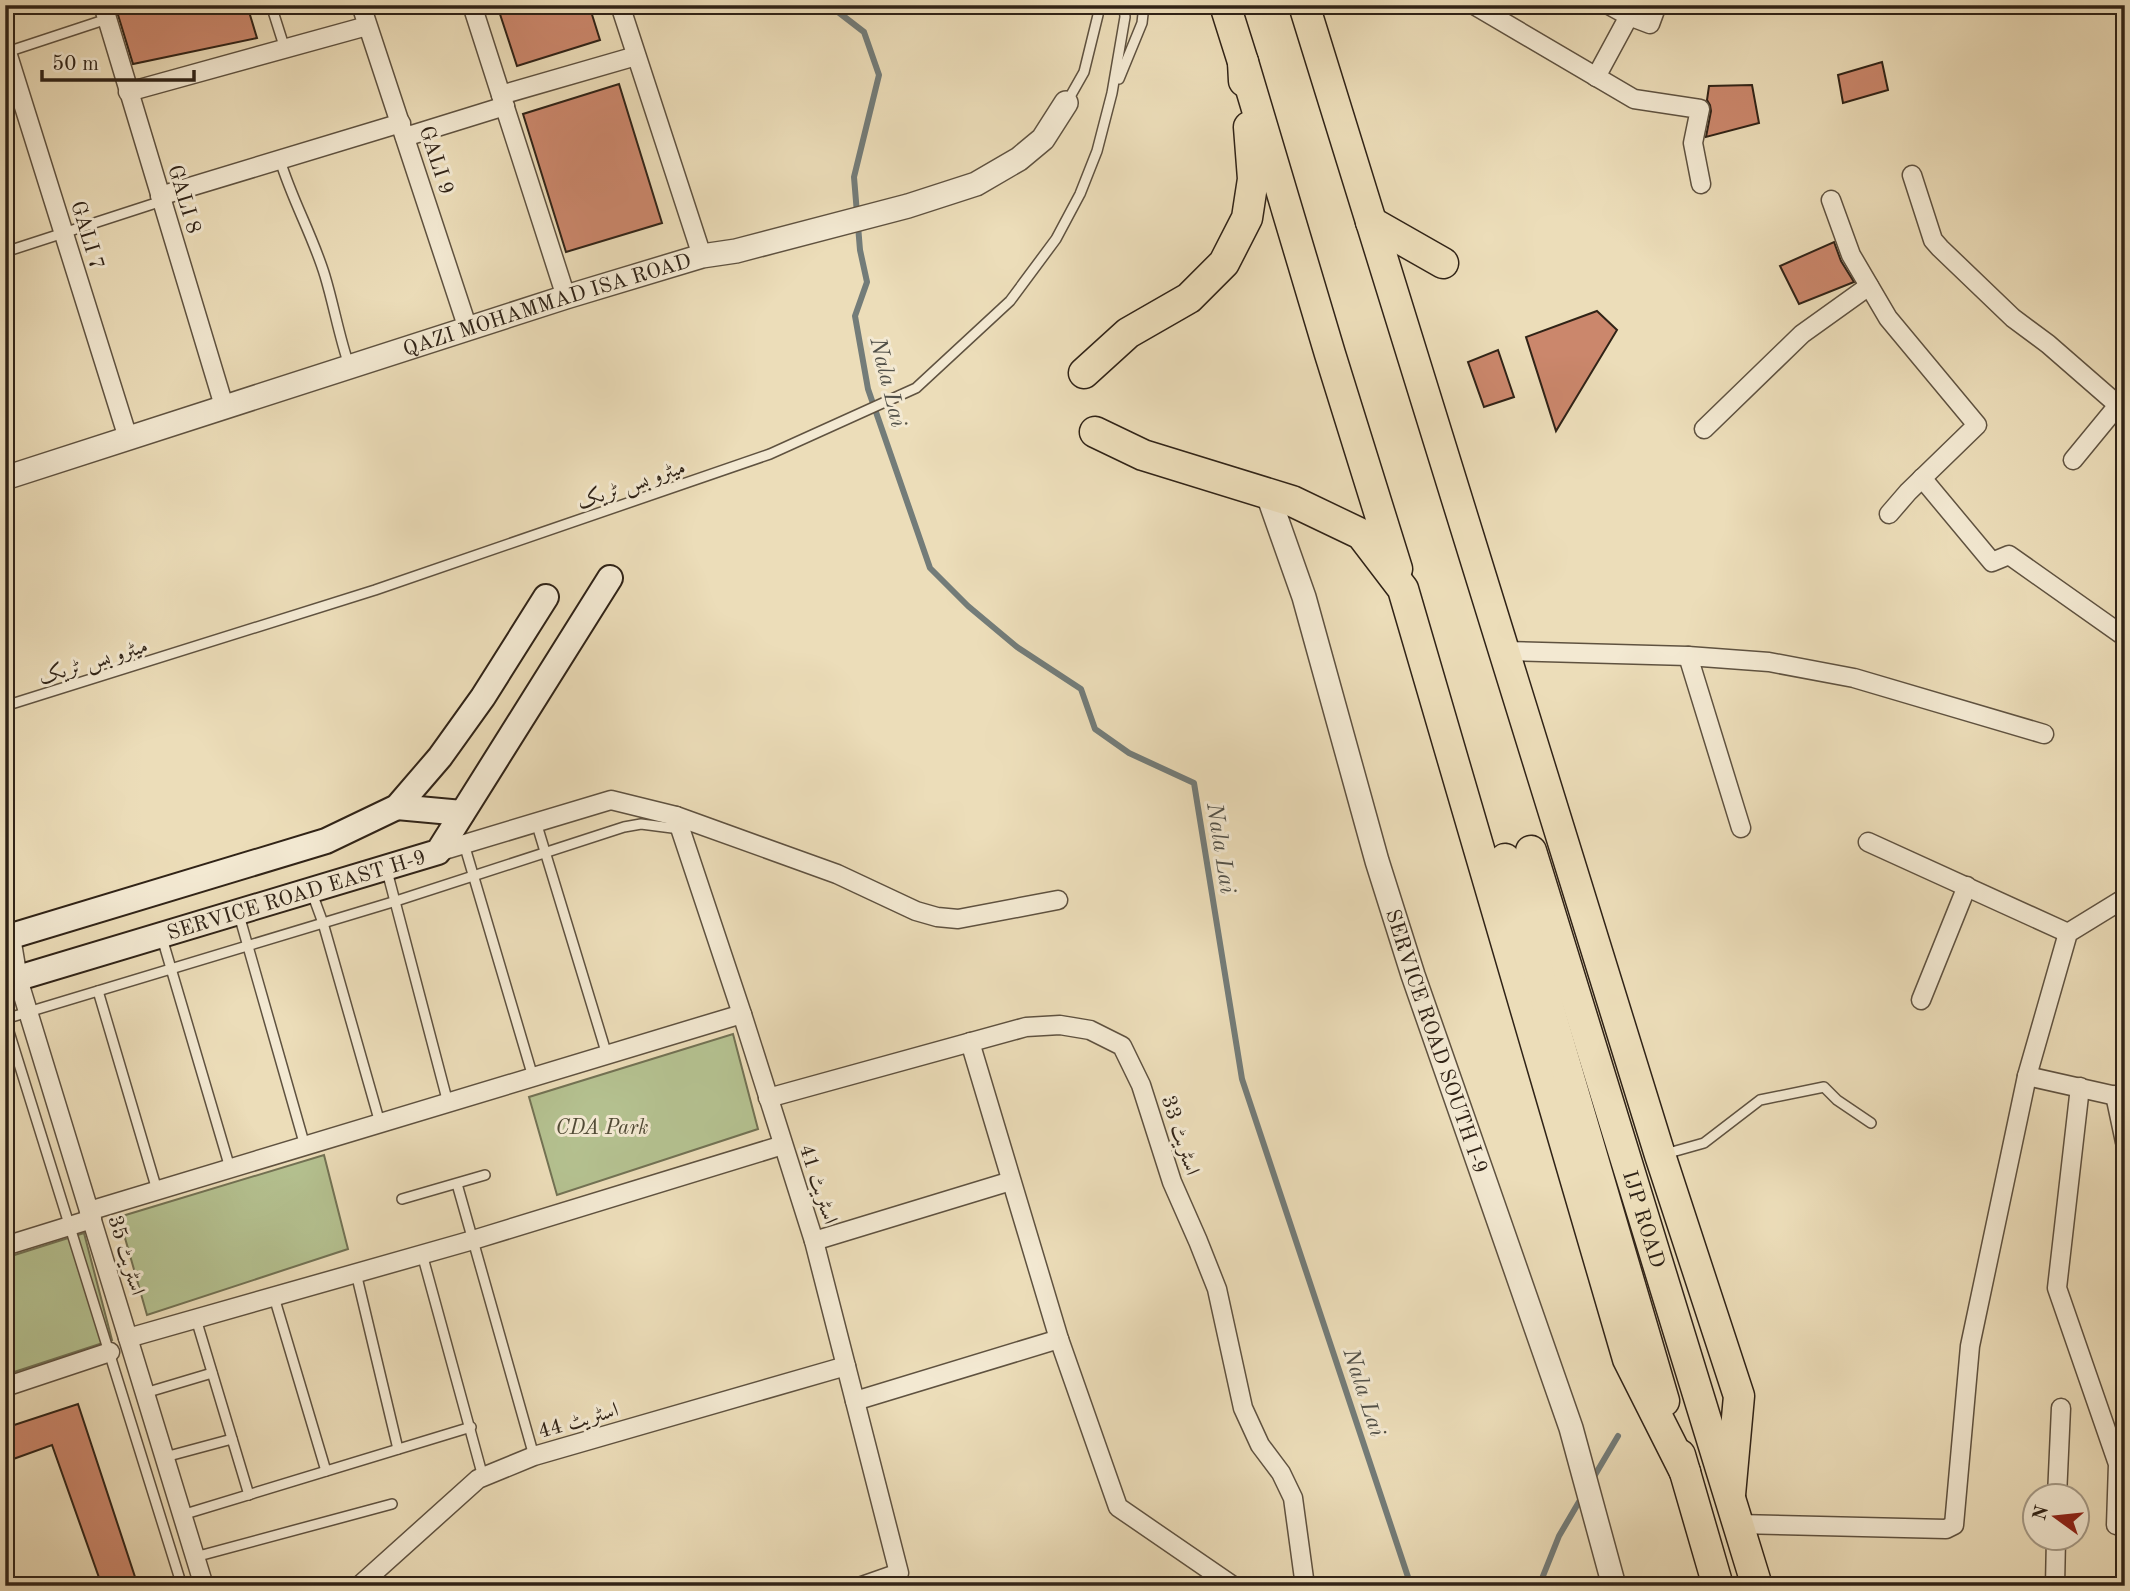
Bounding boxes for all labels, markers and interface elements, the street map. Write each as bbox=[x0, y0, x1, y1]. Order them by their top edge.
scale bar bbox=[42, 38, 194, 82]
text: 50 m bbox=[52, 54, 99, 75]
street label: GALI 9 bbox=[415, 124, 457, 197]
street label: GALI 8 bbox=[163, 162, 204, 236]
street label: GALI 7 bbox=[66, 198, 107, 272]
street label: QAZI MOHAMMAD ISA ROAD bbox=[401, 251, 694, 361]
water label: Nala Lai bbox=[865, 334, 910, 430]
street label: میٹرو بس ٹریک bbox=[574, 455, 689, 516]
street label: میٹرو بس ٹریک bbox=[36, 634, 151, 691]
water label: Nala Lai bbox=[1202, 800, 1239, 896]
street label: SERVICE ROAD EAST H-9 bbox=[165, 847, 429, 945]
street label: SERVICE ROAD SOUTH I-9 bbox=[1381, 907, 1490, 1176]
street label: اسٹریٹ 33 bbox=[1156, 1093, 1202, 1178]
park label: CDA Park bbox=[556, 1118, 649, 1139]
street label: اسٹریٹ 41 bbox=[794, 1142, 840, 1227]
street label: IJP ROAD bbox=[1618, 1168, 1668, 1271]
street label: اسٹریٹ 35 bbox=[103, 1213, 148, 1298]
water label: Nala Lai bbox=[1338, 1344, 1389, 1440]
street label: اسٹریٹ 44 bbox=[536, 1400, 621, 1444]
north arrow bbox=[2022, 1482, 2092, 1552]
text: N bbox=[2031, 1503, 2053, 1523]

